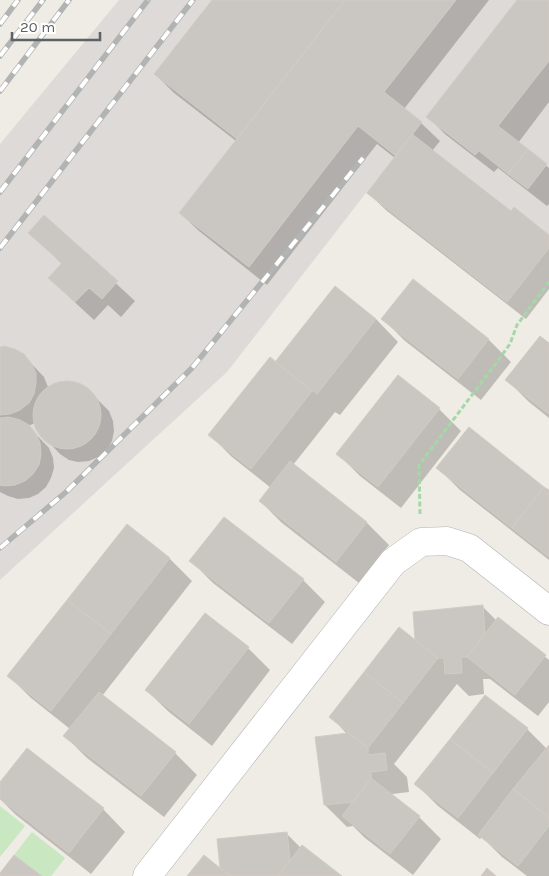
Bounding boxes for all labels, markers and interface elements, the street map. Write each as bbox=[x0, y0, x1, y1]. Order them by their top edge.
scale bar bbox=[12, 10, 100, 42]
text: 20 m bbox=[20, 18, 55, 36]

